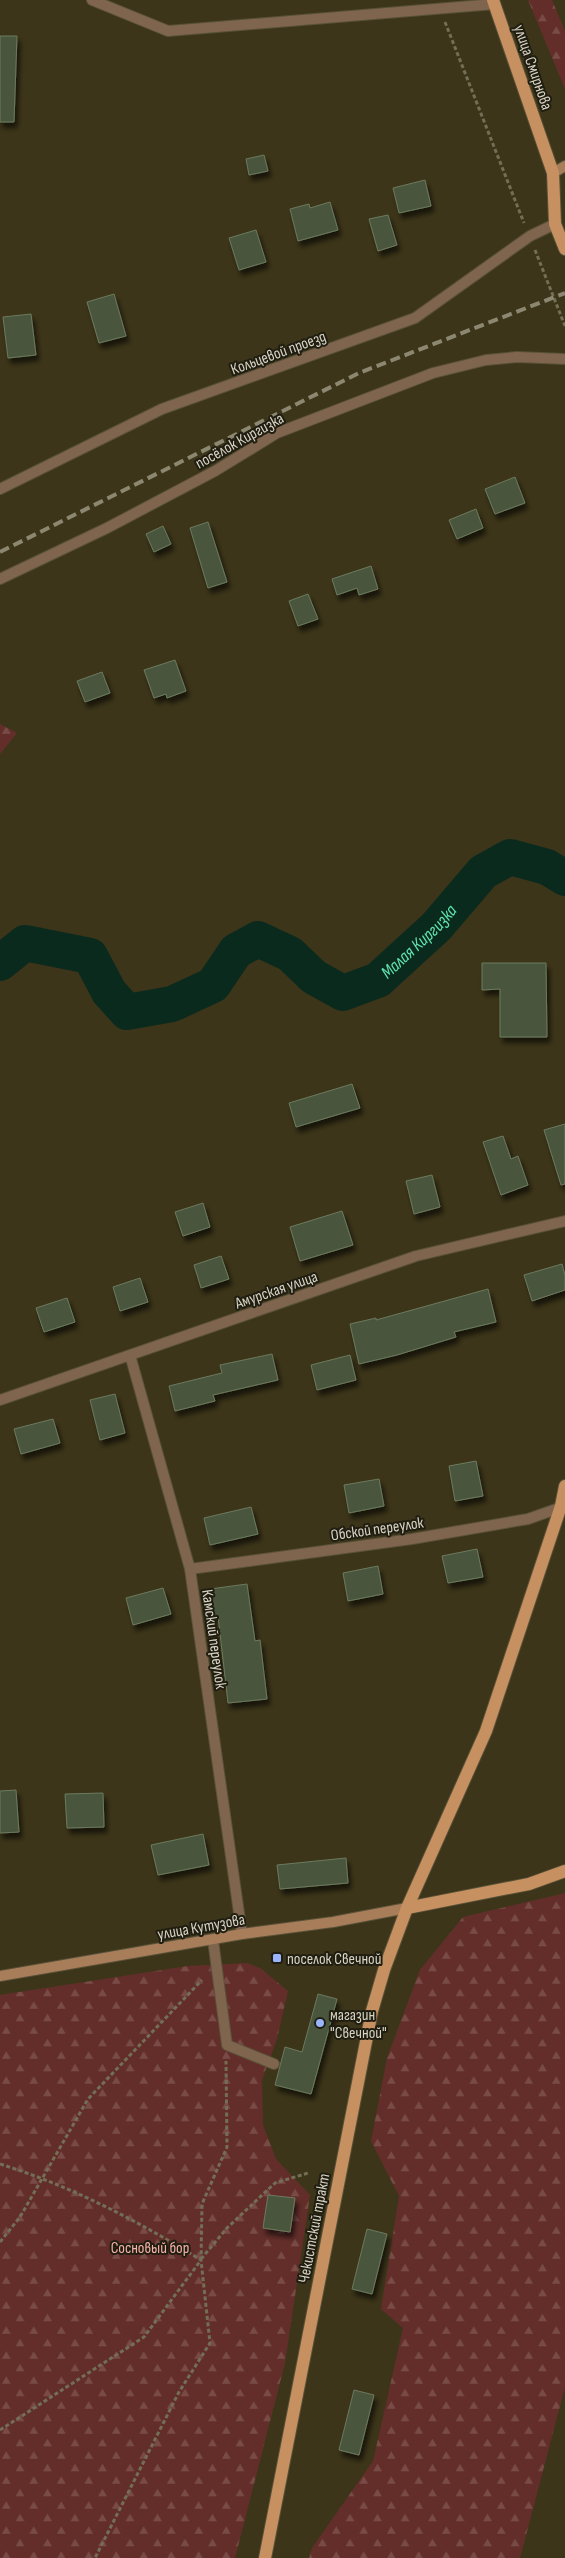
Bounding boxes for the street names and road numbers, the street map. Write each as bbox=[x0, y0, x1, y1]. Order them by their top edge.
street label: улица Смирнова bbox=[509, 22, 556, 113]
street label: Кольцевой проезд bbox=[228, 327, 329, 379]
street label: посёлок Киргизка bbox=[192, 409, 287, 473]
street label: Амурская улица bbox=[232, 1267, 320, 1314]
street label: Обской переулок bbox=[330, 1513, 426, 1545]
street label: Камский переулок bbox=[197, 1588, 230, 1691]
street label: улица Кутузова bbox=[156, 1910, 246, 1945]
street label: Чекистский тракт bbox=[295, 2172, 334, 2285]

